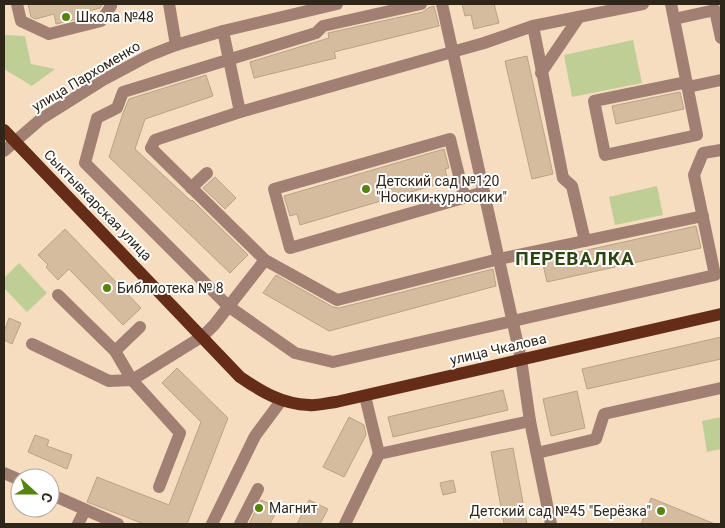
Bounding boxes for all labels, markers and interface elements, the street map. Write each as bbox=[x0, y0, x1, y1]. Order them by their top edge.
place label: Школа №48 bbox=[76, 9, 154, 25]
marker: Школа №48 bbox=[60, 11, 72, 23]
street label: улица Пархоменко bbox=[29, 37, 143, 115]
street label: Сыктывкарская улица bbox=[41, 146, 155, 264]
place label: Детский сад №120 "Носики-курносики" bbox=[376, 173, 507, 205]
marker: Детский сад №120 "Носики-курносики" bbox=[360, 183, 372, 195]
district label: ПЕРЕВАЛКА bbox=[515, 247, 635, 270]
place label: Библиотека № 8 bbox=[117, 280, 224, 296]
marker: Библиотека № 8 bbox=[101, 282, 113, 294]
street label: улица Чкалова bbox=[448, 330, 548, 368]
north arrow bbox=[10, 468, 60, 518]
text: С bbox=[38, 491, 56, 505]
place label: Магнит bbox=[269, 500, 318, 516]
marker: Магнит bbox=[253, 502, 265, 514]
place label: Детский сад №45 "Берёзка" bbox=[470, 503, 651, 519]
marker: Детский сад №45 "Берёзка" bbox=[655, 505, 667, 517]

